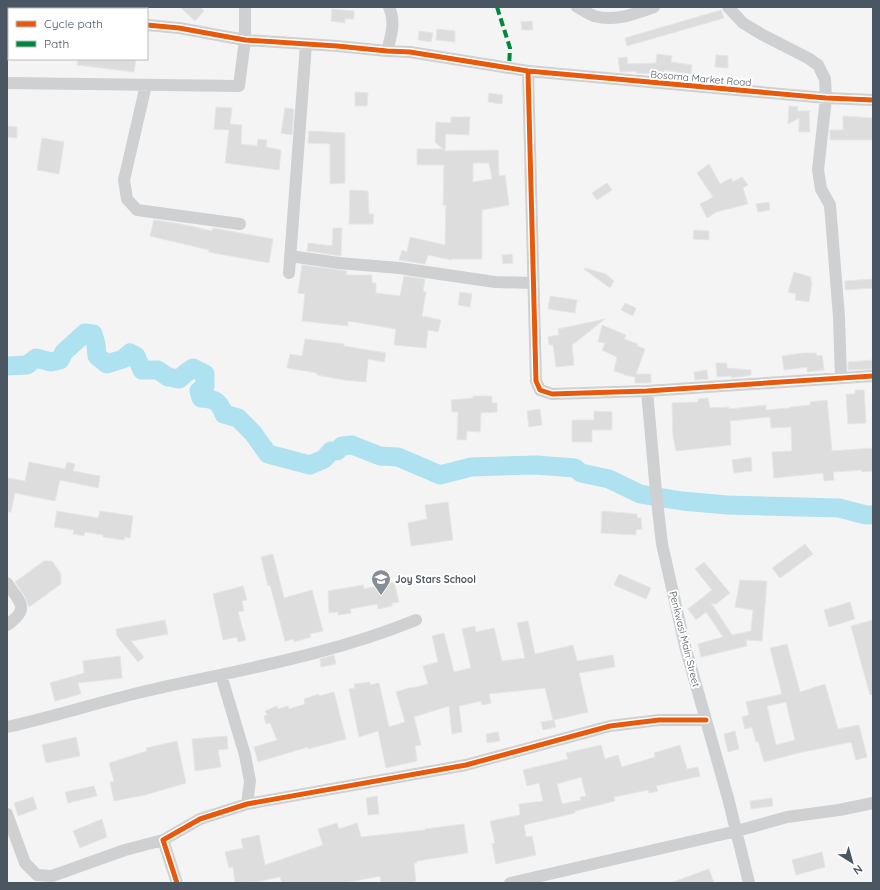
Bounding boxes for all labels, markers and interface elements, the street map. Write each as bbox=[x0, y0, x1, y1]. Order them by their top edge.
legend bbox=[8, 8, 148, 60]
text: Cycle path bbox=[44, 16, 103, 31]
text: Path bbox=[44, 36, 69, 51]
street label: Bosoma Market Road bbox=[650, 68, 752, 89]
school or university icon: Joy Stars School bbox=[370, 568, 392, 596]
place label: Joy Stars School bbox=[395, 573, 476, 586]
street label: Penkwasi Main Street bbox=[666, 590, 703, 689]
north arrow bbox=[832, 842, 872, 882]
text: N bbox=[851, 862, 865, 878]

